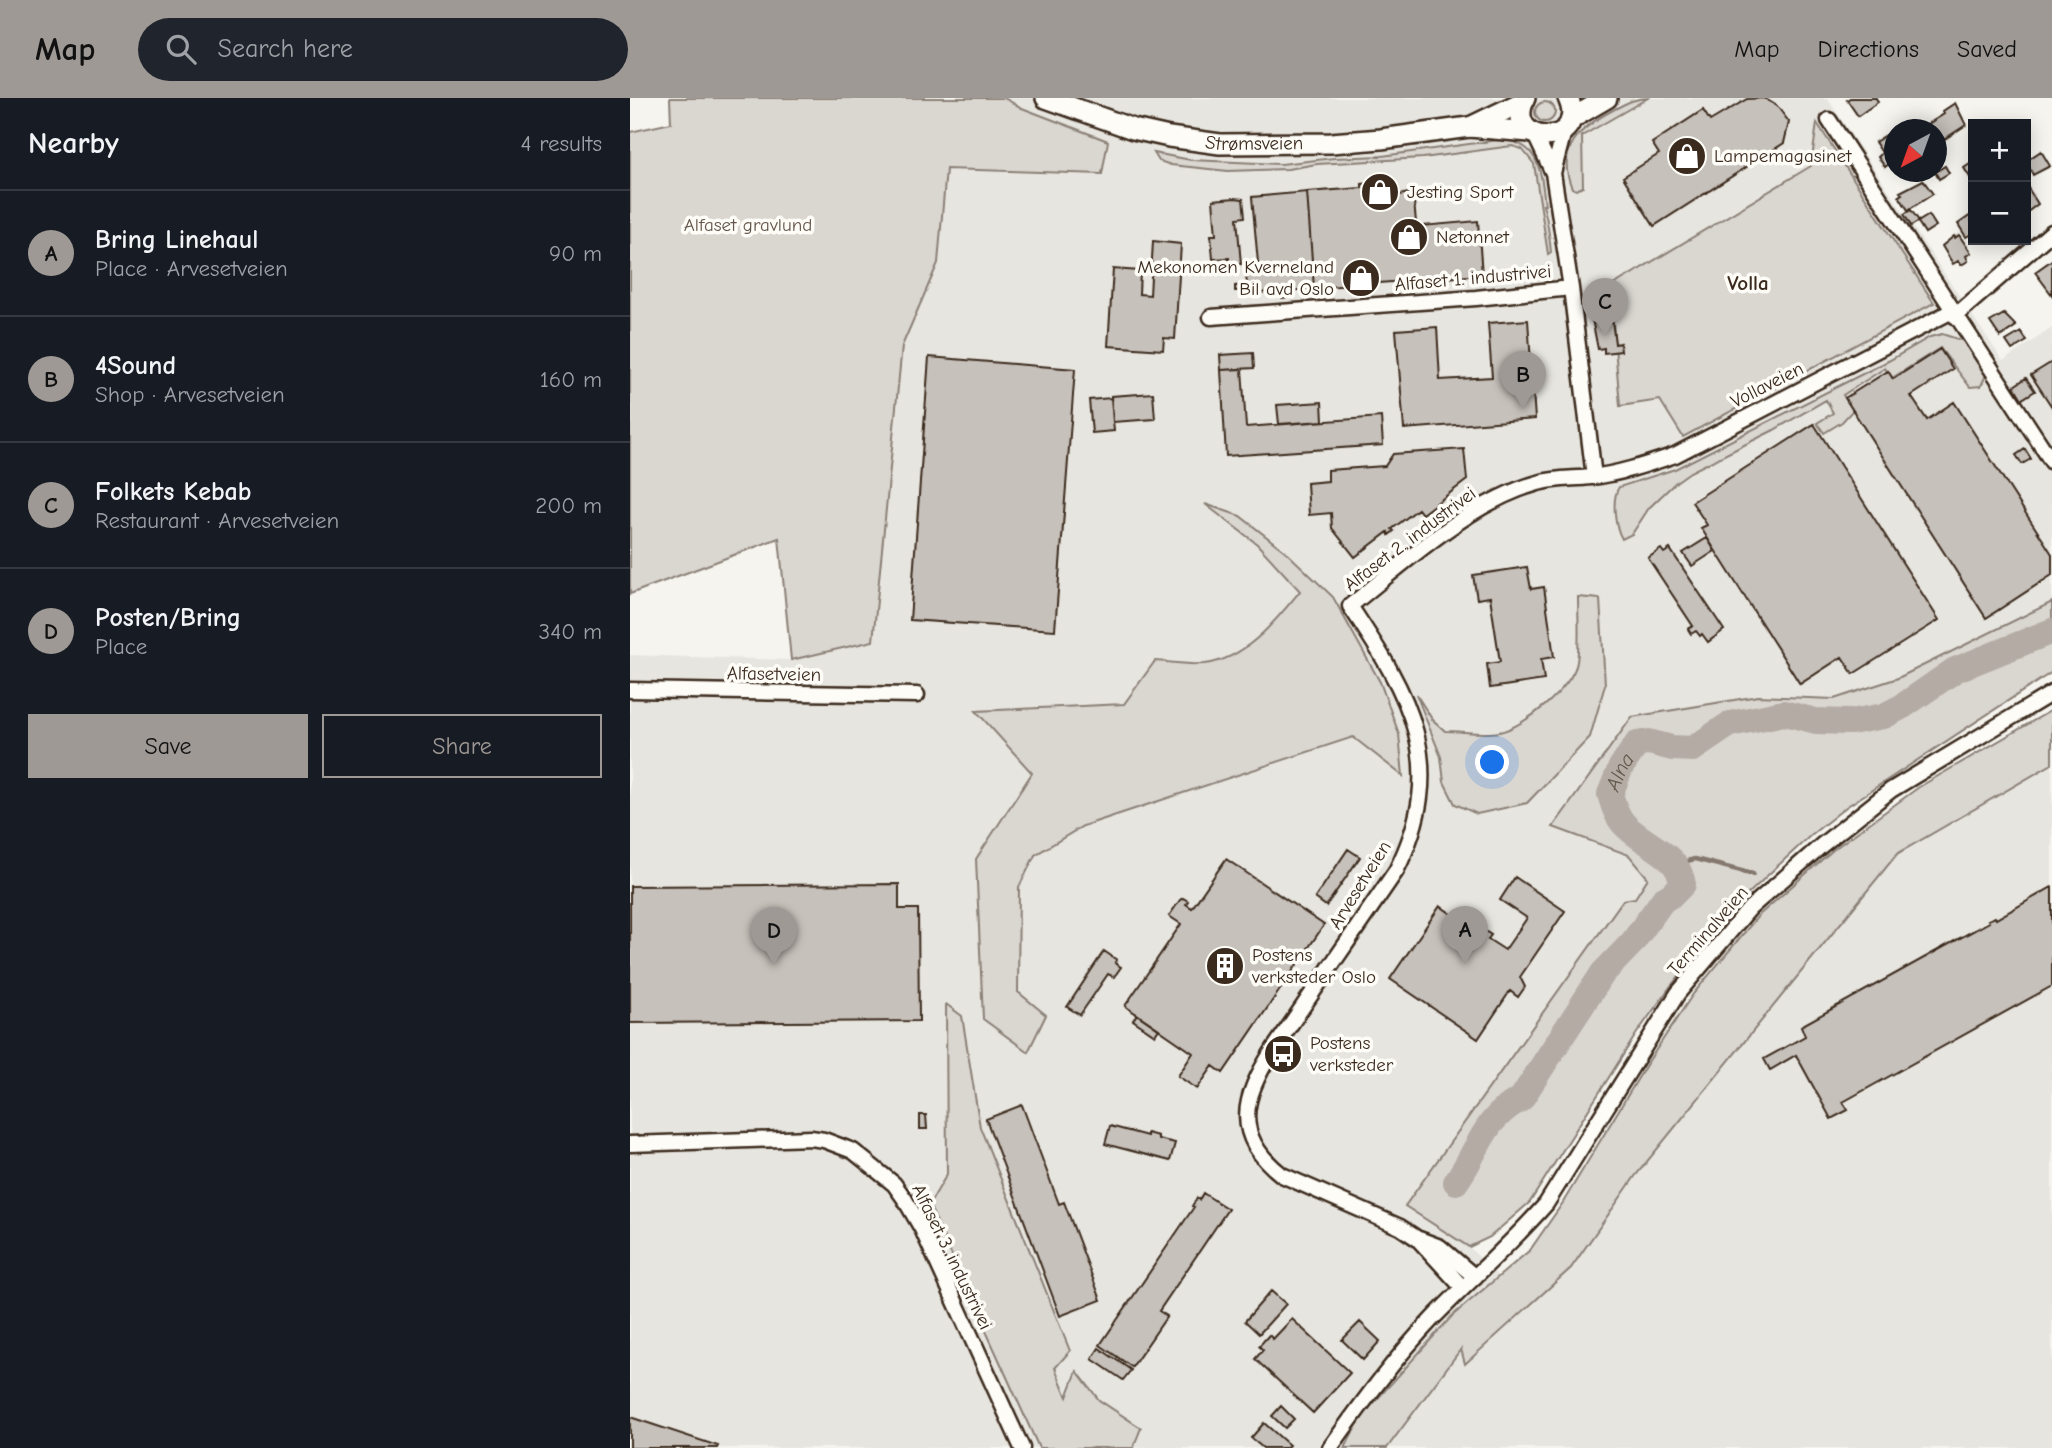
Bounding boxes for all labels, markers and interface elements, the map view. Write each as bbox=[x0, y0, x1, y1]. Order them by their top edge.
search box bbox=[138, 18, 628, 81]
text: Map bbox=[35, 30, 96, 68]
icon: search bbox=[162, 30, 200, 68]
text: Search here bbox=[218, 34, 353, 64]
text: Map bbox=[1734, 35, 1780, 63]
text: Directions bbox=[1818, 35, 1919, 63]
text: Saved bbox=[1957, 35, 2017, 63]
north arrow bbox=[1884, 119, 1947, 182]
map controls bbox=[1968, 119, 2031, 245]
button: + bbox=[1968, 119, 2031, 182]
text: Nearby bbox=[28, 126, 119, 161]
text: 4 results bbox=[520, 130, 602, 157]
street label: Strømsveien bbox=[1204, 131, 1303, 155]
shop icon: Lampemagasinet bbox=[1666, 135, 1708, 177]
place label: Lampemagasinet bbox=[1714, 145, 1852, 167]
shop icon: Jesting Sport bbox=[1359, 171, 1401, 213]
place label: Jesting Sport bbox=[1407, 181, 1514, 203]
button: − bbox=[1968, 182, 2031, 245]
park label: Alfaset gravlund bbox=[684, 214, 812, 236]
shop icon: Netonnet bbox=[1388, 216, 1430, 258]
text: Bring Linehaul bbox=[95, 225, 258, 255]
place label: Netonnet bbox=[1436, 226, 1509, 248]
text: A bbox=[45, 240, 57, 267]
text: 90 m bbox=[549, 240, 602, 267]
text: Place · Arvesetveien bbox=[95, 255, 288, 282]
place label: Mekonomen Kverneland Bil avd Oslo bbox=[1137, 256, 1334, 300]
shop icon: Mekonomen Kverneland Bil avd Oslo bbox=[1340, 257, 1382, 299]
street label: Alfaset 1. industrivei bbox=[1394, 260, 1552, 296]
district label: Volla bbox=[1727, 271, 1769, 295]
pin: C bbox=[1582, 278, 1628, 336]
text: 4Sound bbox=[95, 351, 176, 381]
pin: B bbox=[1500, 351, 1546, 409]
street label: Vollaveien bbox=[1727, 357, 1807, 413]
text: B bbox=[44, 366, 58, 393]
text: 160 m bbox=[540, 366, 602, 393]
text: Shop · Arvesetveien bbox=[95, 381, 285, 408]
text: Folkets Kebab bbox=[95, 477, 251, 507]
street label: Alfaset 2. industrivei bbox=[1340, 482, 1480, 596]
text: C bbox=[44, 492, 58, 519]
text: 200 m bbox=[535, 492, 602, 519]
text: Restaurant · Arvesetveien bbox=[95, 507, 339, 534]
text: Posten/Bring bbox=[95, 603, 241, 633]
text: D bbox=[44, 618, 58, 645]
text: 340 m bbox=[539, 618, 602, 645]
text: Place bbox=[95, 633, 147, 660]
street label: Alfasetveien bbox=[727, 662, 821, 686]
button: Save bbox=[28, 714, 308, 778]
button: Share bbox=[322, 714, 602, 778]
your location bbox=[1475, 745, 1509, 779]
water label: Alna bbox=[1600, 748, 1639, 795]
street label: Arvesetveien bbox=[1324, 837, 1396, 933]
street label: Terminalveien bbox=[1663, 882, 1753, 980]
pin: A bbox=[1442, 906, 1488, 964]
pin: D bbox=[751, 907, 797, 965]
place label: Postens verksteder Oslo bbox=[1251, 944, 1376, 988]
building icon: Postens verksteder Oslo bbox=[1204, 945, 1246, 987]
place label: Postens verksteder bbox=[1309, 1032, 1394, 1076]
bus stop icon: Postens verksteder bbox=[1262, 1033, 1304, 1075]
street label: Alfaset 3. industrivei bbox=[907, 1181, 997, 1333]

